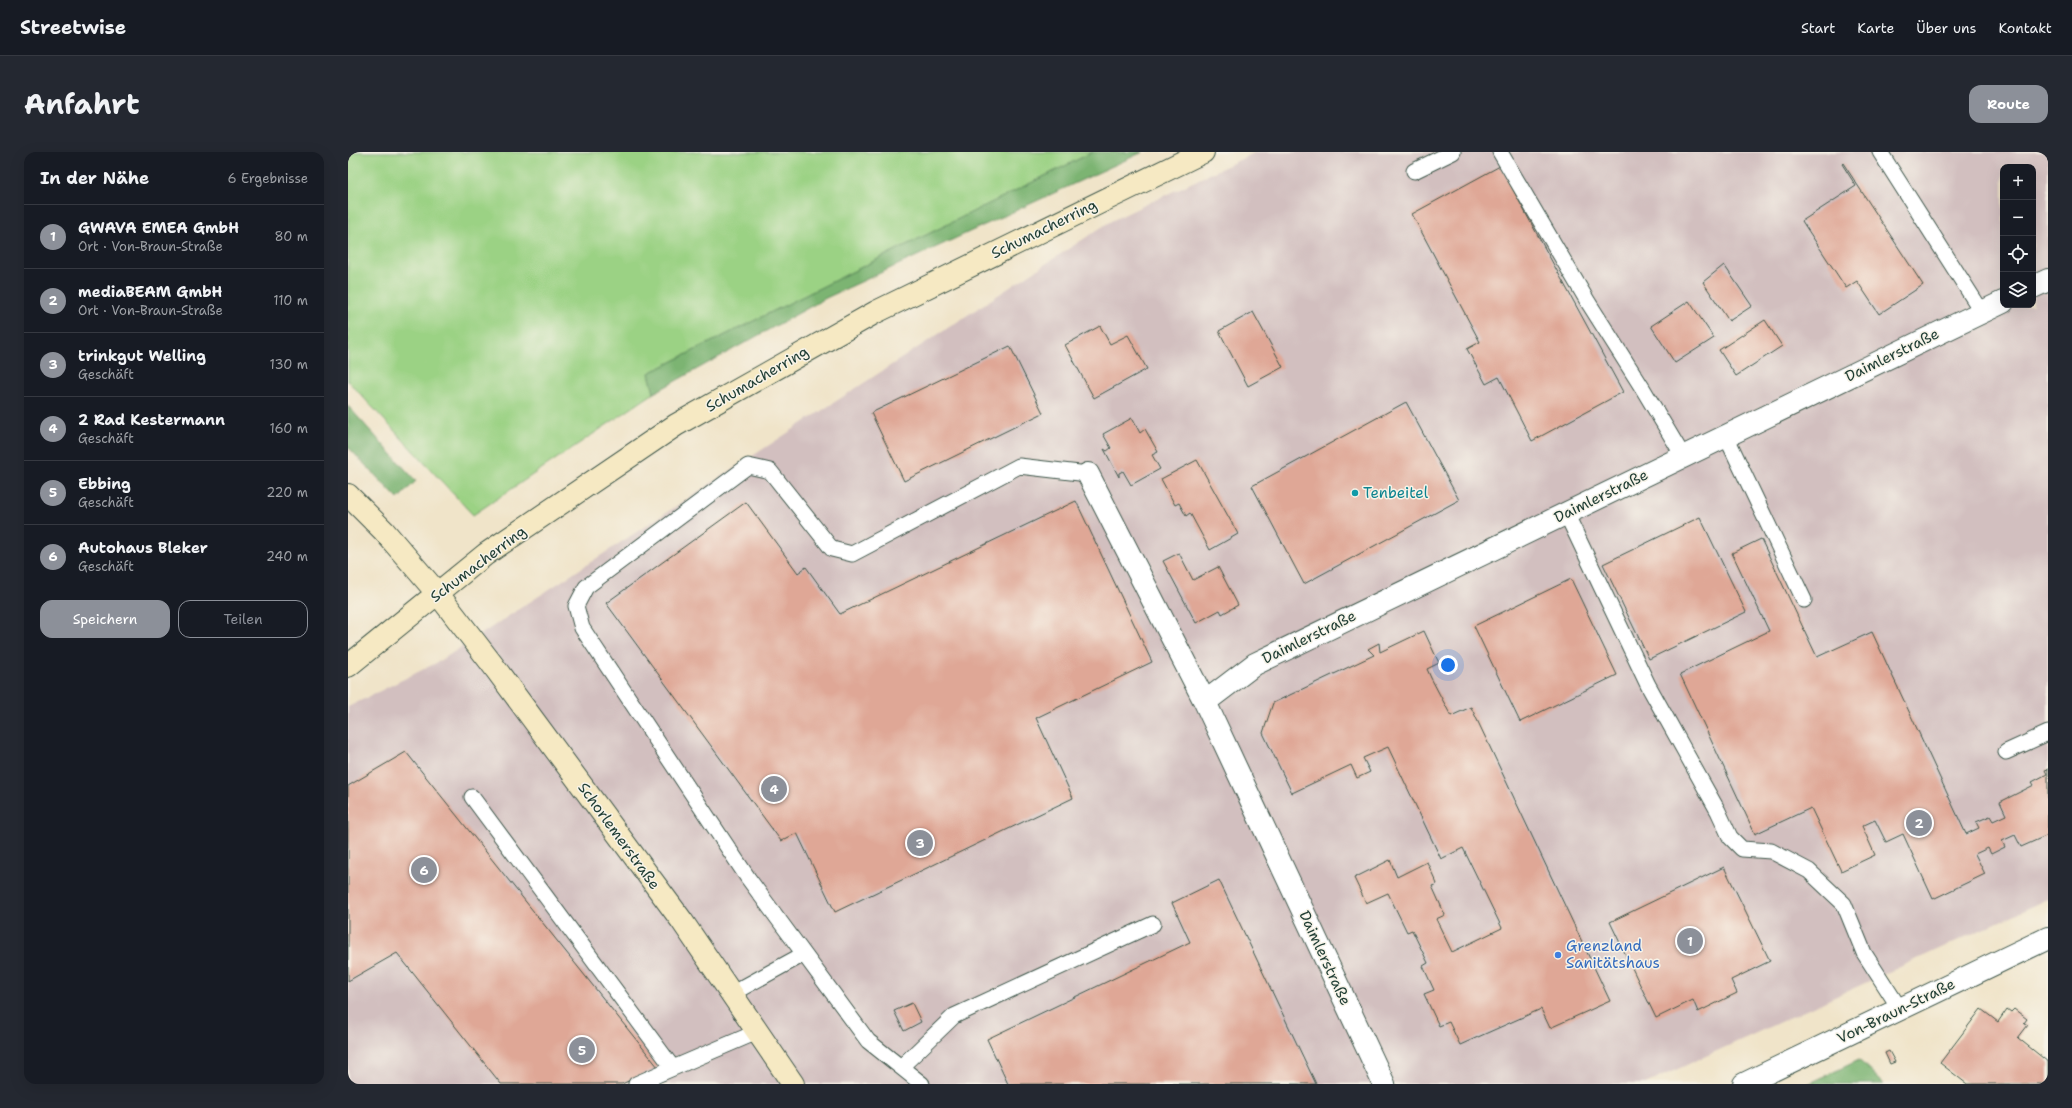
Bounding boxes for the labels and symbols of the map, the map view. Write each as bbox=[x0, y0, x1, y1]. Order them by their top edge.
street label: Schumacherring bbox=[988, 195, 1100, 263]
street label: Daimlerstraße bbox=[1842, 324, 1942, 386]
street label: Schumacherring bbox=[702, 341, 812, 417]
street label: Daimlerstraße bbox=[1551, 465, 1651, 527]
place label: Tenbeitel bbox=[1363, 483, 1429, 503]
marker: Tenbeitel bbox=[1350, 488, 1360, 498]
street label: Schumacherring bbox=[426, 521, 530, 607]
street label: Daimlerstraße bbox=[1259, 606, 1359, 668]
your location bbox=[1438, 655, 1458, 675]
pin: 4 bbox=[761, 774, 787, 804]
street label: Schorlemerstraße bbox=[573, 778, 665, 894]
pin: 2 bbox=[1906, 808, 1932, 838]
pin: 3 bbox=[907, 828, 933, 858]
pin: 6 bbox=[411, 855, 437, 885]
street label: Daimlerstraße bbox=[1294, 907, 1356, 1009]
pin: 1 bbox=[1677, 926, 1703, 956]
place label: Grenzland Sanitätshaus bbox=[1566, 936, 1660, 973]
marker: Grenzland Sanitätshaus bbox=[1553, 950, 1563, 960]
street label: Von-Braun-Straße bbox=[1834, 974, 1958, 1048]
pin: 5 bbox=[569, 1035, 595, 1065]

